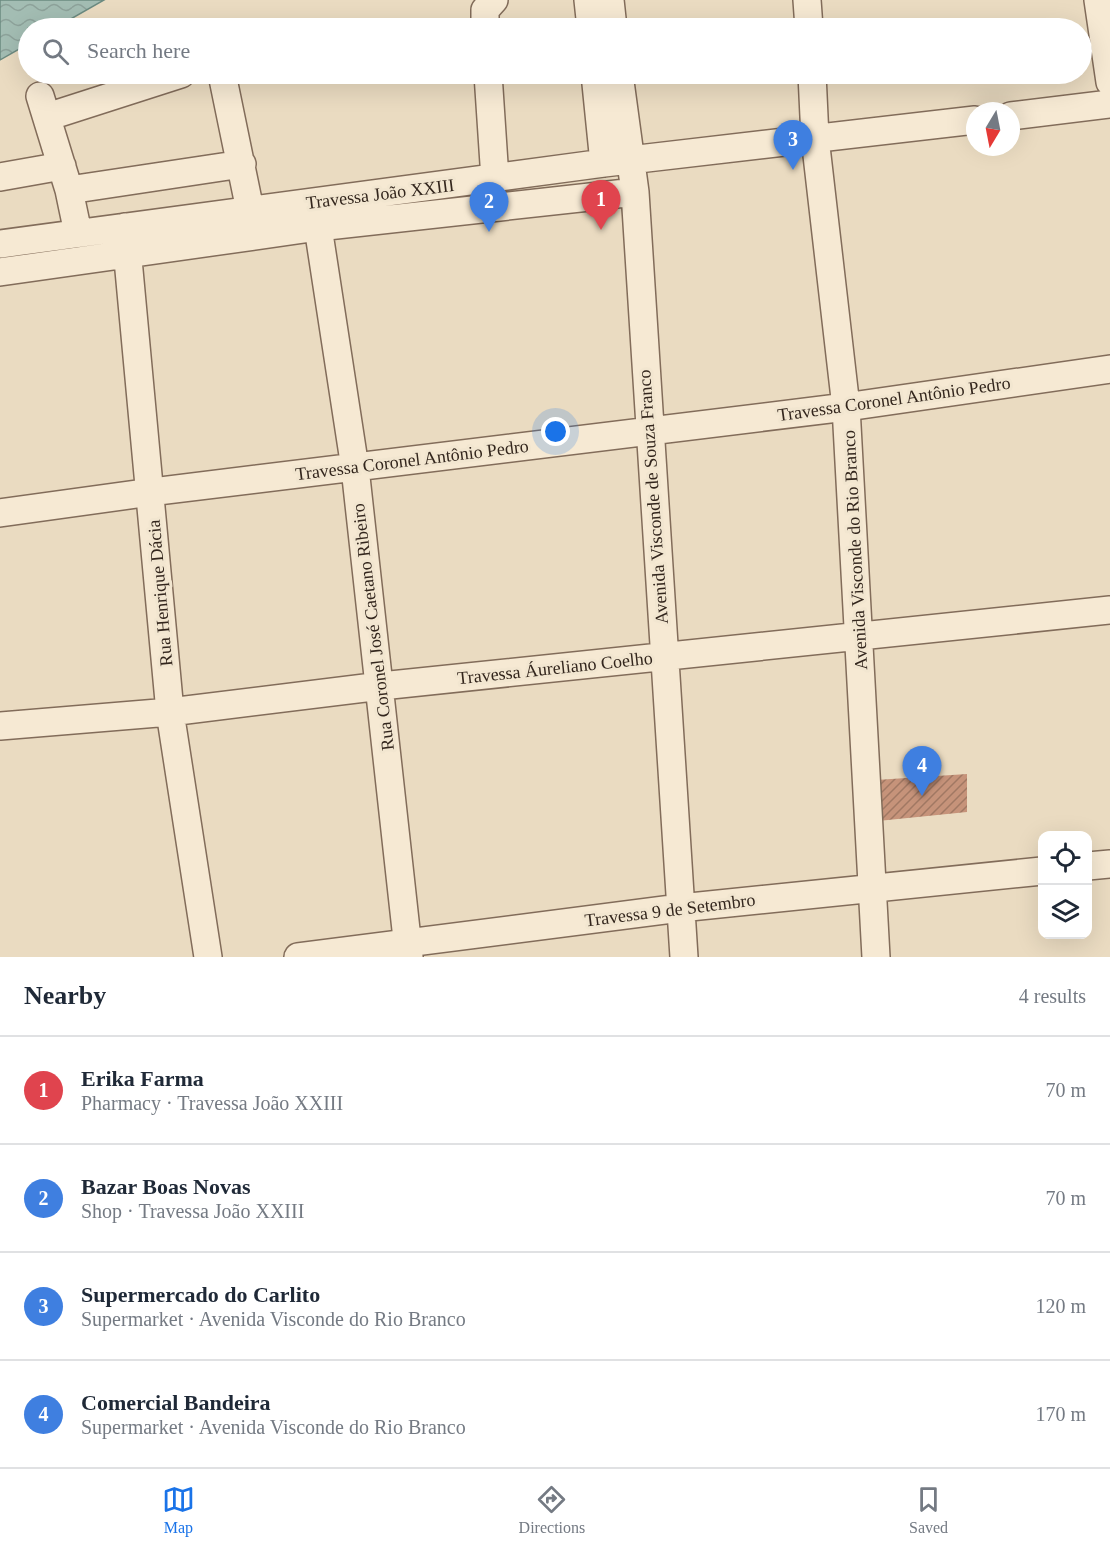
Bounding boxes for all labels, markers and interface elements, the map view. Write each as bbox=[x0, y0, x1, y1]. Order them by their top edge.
search box bbox=[18, 18, 1092, 84]
icon: search bbox=[39, 35, 72, 68]
text: Search here bbox=[87, 38, 190, 63]
north arrow bbox=[966, 102, 1020, 156]
pin: 3 bbox=[774, 120, 812, 170]
street label: Travessa João XXIII bbox=[305, 175, 455, 213]
pin: 1 bbox=[582, 180, 620, 230]
pin: 2 bbox=[470, 182, 508, 232]
street label: Avenida Visconde de Souza Franco bbox=[634, 369, 672, 625]
street label: Travessa Coronel Antônio Pedro bbox=[776, 373, 1012, 425]
your location bbox=[541, 417, 570, 446]
street label: Avenida Visconde do Rio Branco bbox=[839, 430, 871, 670]
street label: Travessa Coronel Antônio Pedro bbox=[294, 436, 530, 484]
street label: Rua Coronel José Caetano Ribeiro bbox=[348, 502, 398, 752]
street label: Rua Henrique Dácia bbox=[144, 519, 176, 667]
street label: Travessa Áureliano Coelho bbox=[456, 647, 654, 688]
pin: 4 bbox=[902, 746, 942, 796]
map controls bbox=[1038, 831, 1092, 939]
button: locate bbox=[1038, 831, 1092, 885]
button: layers bbox=[1038, 885, 1092, 939]
street label: Travessa 9 de Setembro bbox=[584, 890, 756, 930]
text: Nearby bbox=[24, 981, 106, 1010]
text: 4 results bbox=[1019, 985, 1086, 1007]
text: Erika Farma bbox=[81, 1066, 204, 1091]
text: 1 bbox=[39, 1079, 49, 1101]
text: 70 m bbox=[1045, 1079, 1086, 1101]
text: Pharmacy · Travessa João XXIII bbox=[81, 1092, 343, 1114]
text: Bazar Boas Novas bbox=[81, 1174, 251, 1199]
text: 2 bbox=[39, 1187, 49, 1209]
text: 70 m bbox=[1045, 1187, 1086, 1209]
text: Shop · Travessa João XXIII bbox=[81, 1200, 304, 1222]
text: Supermercado do Carlito bbox=[81, 1282, 320, 1307]
text: 3 bbox=[39, 1295, 49, 1317]
text: 120 m bbox=[1035, 1295, 1086, 1317]
text: Supermarket · Avenida Visconde do Rio Branco bbox=[81, 1308, 466, 1330]
text: Comercial Bandeira bbox=[81, 1390, 271, 1415]
text: 4 bbox=[39, 1403, 49, 1425]
text: 170 m bbox=[1035, 1403, 1086, 1425]
text: Supermarket · Avenida Visconde do Rio Branco bbox=[81, 1416, 466, 1438]
tab: Map bbox=[162, 1483, 195, 1537]
tab: Directions bbox=[519, 1483, 585, 1537]
tab: Saved bbox=[909, 1483, 948, 1537]

